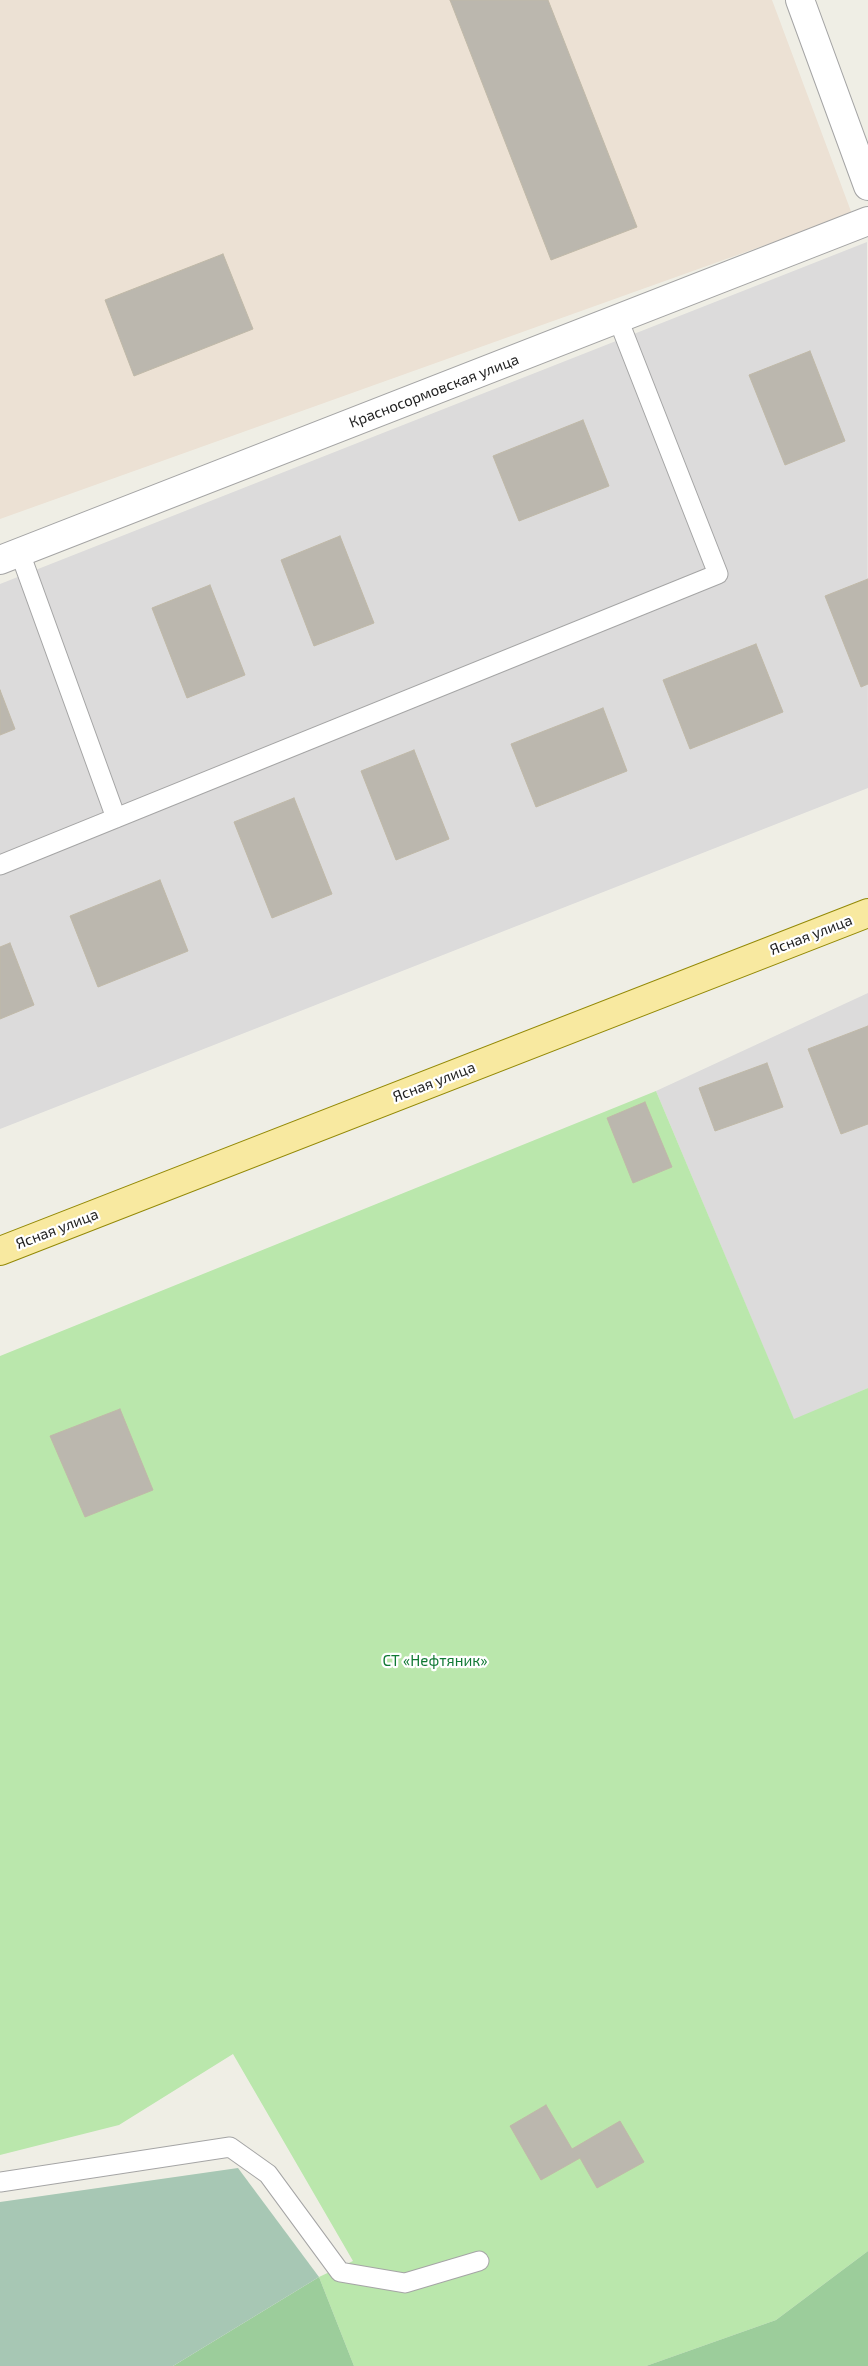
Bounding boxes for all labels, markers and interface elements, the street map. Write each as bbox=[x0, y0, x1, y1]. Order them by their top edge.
street label: Красносормовская улица bbox=[347, 350, 521, 432]
street label: Ясная улица bbox=[767, 911, 855, 959]
street label: Ясная улица bbox=[390, 1058, 478, 1106]
street label: Ясная улица bbox=[13, 1205, 101, 1253]
park label: СТ «Нефтяник» bbox=[382, 1652, 488, 1670]

